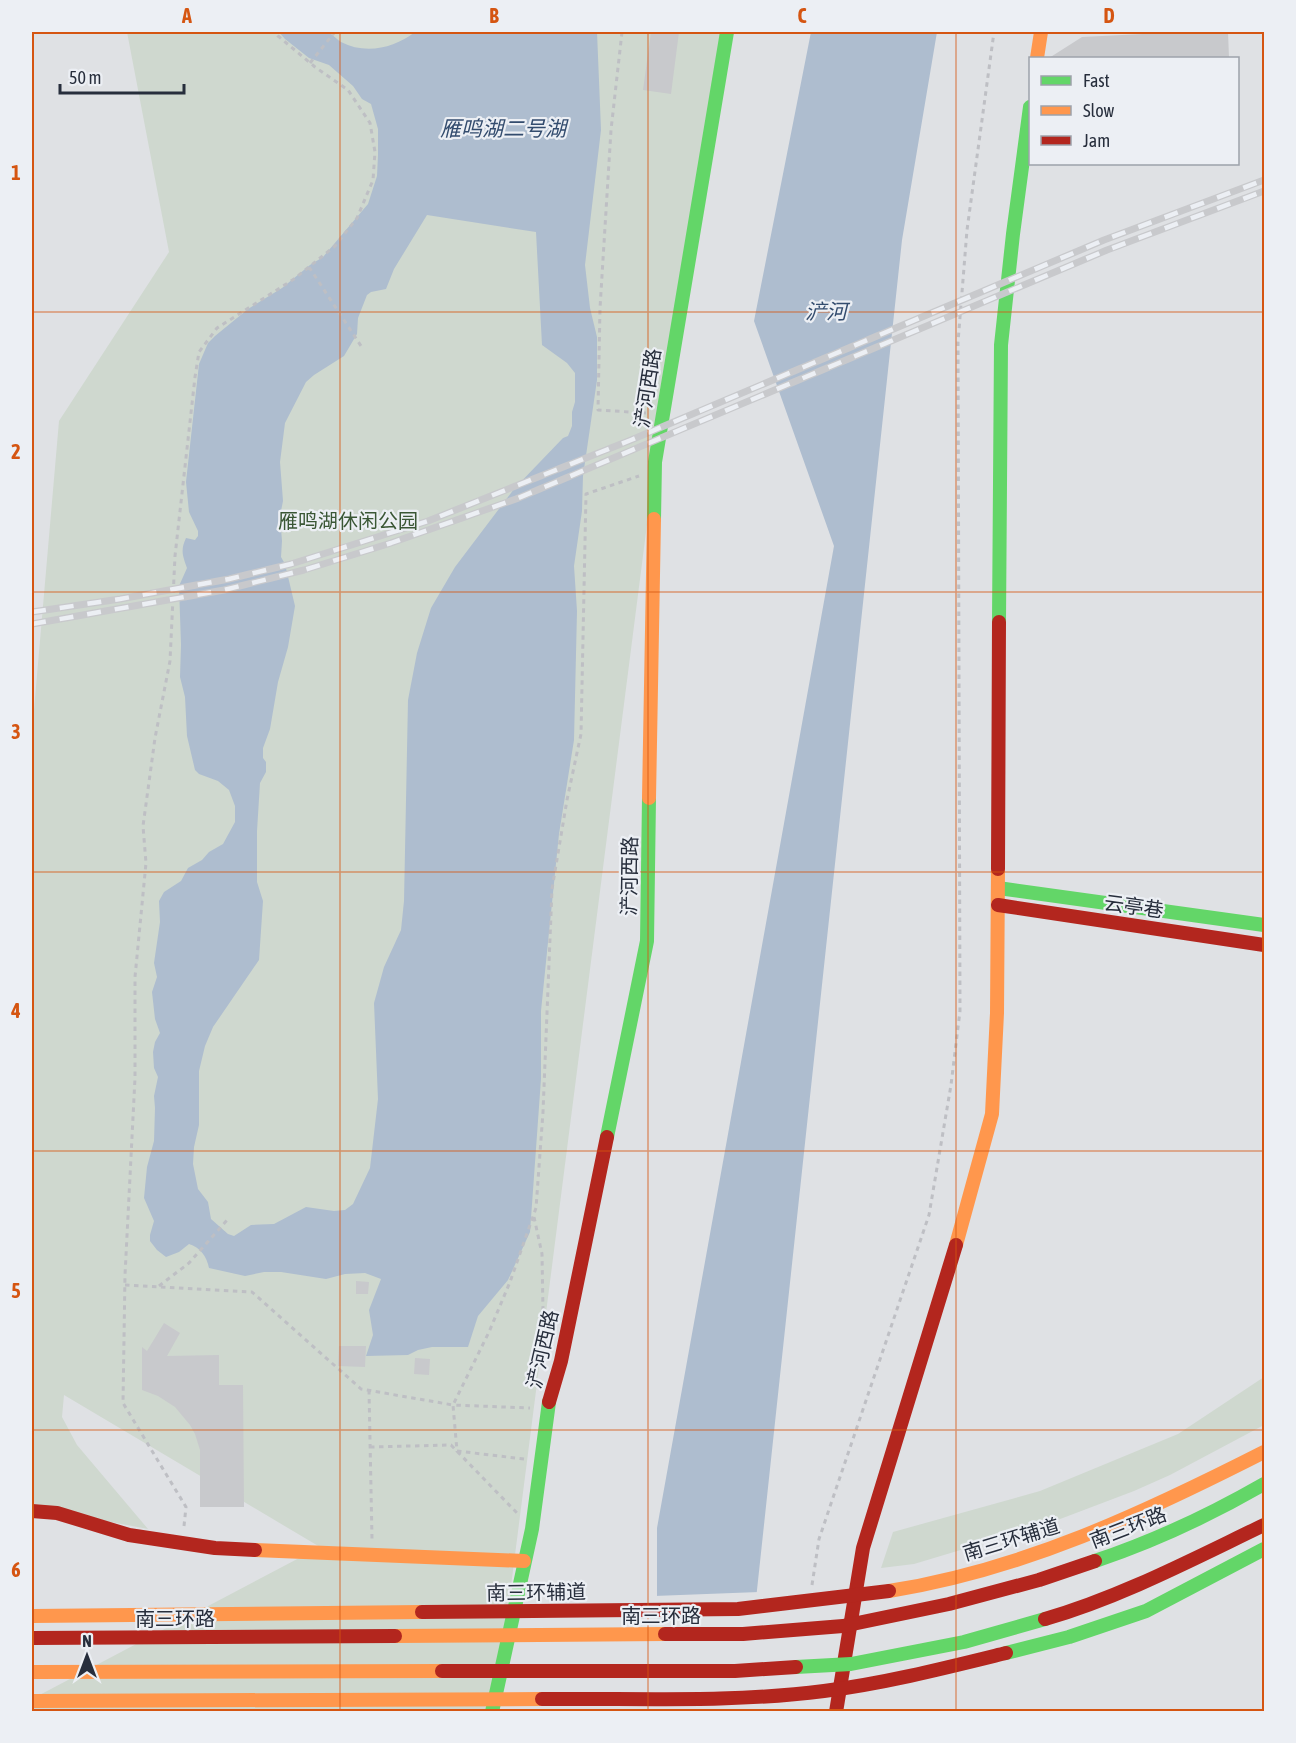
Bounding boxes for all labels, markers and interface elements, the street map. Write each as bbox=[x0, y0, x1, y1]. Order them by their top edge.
text: A bbox=[181, 4, 192, 27]
text: B bbox=[489, 4, 499, 27]
text: C bbox=[798, 4, 807, 27]
text: D bbox=[1103, 4, 1115, 27]
scale bar bbox=[60, 57, 184, 95]
legend bbox=[1029, 57, 1239, 165]
text: 50 m bbox=[69, 67, 101, 88]
text: Fast bbox=[1083, 70, 1110, 91]
text: Slow bbox=[1083, 100, 1114, 121]
water label: 雁鸣湖二号湖 bbox=[440, 116, 569, 140]
text: Jam bbox=[1083, 130, 1110, 151]
text: 1 bbox=[11, 161, 21, 184]
water label: 浐河 bbox=[805, 299, 851, 323]
street label: 浐河西路 bbox=[629, 347, 665, 429]
text: 2 bbox=[11, 440, 21, 463]
park label: 雁鸣湖休闲公园 bbox=[278, 509, 418, 532]
text: 3 bbox=[11, 720, 21, 743]
street label: 浐河西路 bbox=[617, 836, 641, 916]
street label: 云亭巷 bbox=[1103, 890, 1165, 922]
text: 4 bbox=[10, 999, 21, 1022]
text: 5 bbox=[11, 1279, 21, 1302]
street label: 浐河西路 bbox=[522, 1307, 562, 1391]
street label: 南三环路 bbox=[1087, 1502, 1169, 1552]
street label: 南三环辅道 bbox=[960, 1513, 1062, 1565]
text: 6 bbox=[11, 1558, 21, 1581]
street label: 南三环辅道 bbox=[486, 1580, 586, 1604]
street label: 南三环路 bbox=[621, 1604, 701, 1627]
street label: 南三环路 bbox=[135, 1607, 215, 1630]
north arrow bbox=[57, 1626, 117, 1686]
text: N bbox=[82, 1632, 92, 1650]

